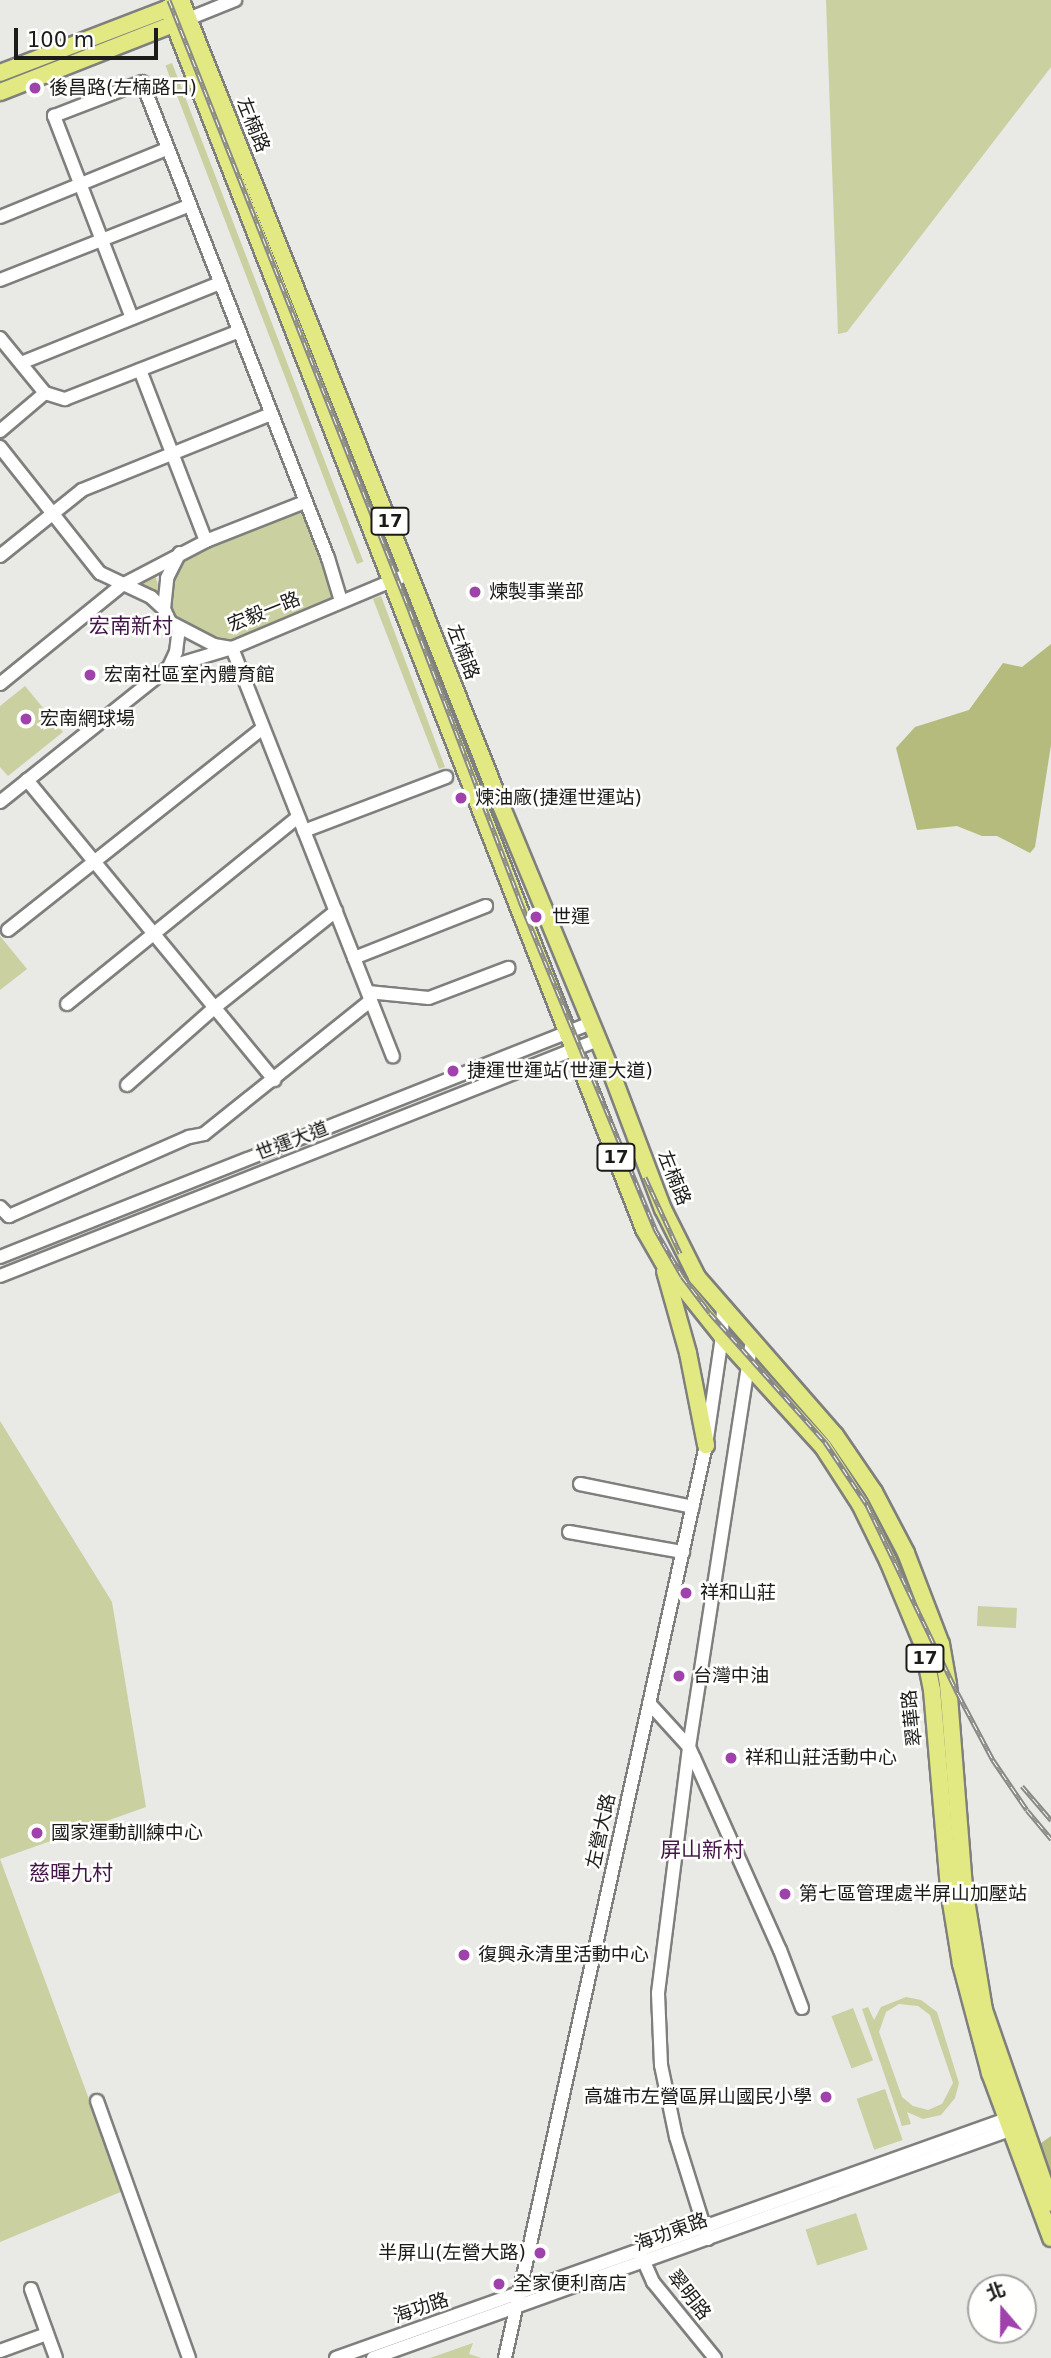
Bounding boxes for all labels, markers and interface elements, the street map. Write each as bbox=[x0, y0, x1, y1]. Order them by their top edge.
scale bar bbox=[18, 14, 161, 58]
text: 100 m bbox=[27, 28, 94, 52]
place label: 後昌路(左楠路口) bbox=[49, 77, 197, 99]
marker: 後昌路(左楠路口) bbox=[27, 80, 43, 96]
street label: 左楠路 bbox=[232, 94, 274, 156]
road number: 17 bbox=[369, 506, 411, 536]
place label: 煉製事業部 bbox=[489, 581, 584, 603]
marker: 煉製事業部 bbox=[467, 584, 483, 600]
street label: 宏毅一路 bbox=[224, 587, 304, 637]
district label: 宏南新村 bbox=[89, 613, 173, 639]
street label: 左楠路 bbox=[442, 621, 484, 683]
place label: 宏南社區室內體育館 bbox=[104, 664, 275, 686]
marker: 宏南社區室內體育館 bbox=[82, 667, 98, 683]
place label: 宏南網球場 bbox=[40, 708, 135, 730]
marker: 宏南網球場 bbox=[18, 711, 34, 727]
place label: 煉油廠(捷運世運站) bbox=[475, 787, 642, 809]
marker: 煉油廠(捷運世運站) bbox=[453, 790, 469, 806]
place label: 世運 bbox=[552, 906, 590, 928]
marker: 世運 bbox=[526, 907, 546, 927]
place label: 捷運世運站(世運大道) bbox=[467, 1060, 653, 1082]
marker: 捷運世運站(世運大道) bbox=[445, 1063, 461, 1079]
street label: 世運大道 bbox=[252, 1117, 332, 1165]
road number: 17 bbox=[595, 1142, 637, 1172]
street label: 左楠路 bbox=[653, 1147, 695, 1209]
place label: 祥和山莊 bbox=[700, 1582, 776, 1604]
marker: 祥和山莊 bbox=[678, 1585, 694, 1601]
road number: 17 bbox=[904, 1644, 946, 1672]
place label: 台灣中油 bbox=[693, 1665, 769, 1687]
marker: 台灣中油 bbox=[671, 1668, 687, 1684]
street label: 翠華路 bbox=[898, 1688, 926, 1748]
place label: 祥和山莊活動中心 bbox=[745, 1747, 897, 1769]
marker: 祥和山莊活動中心 bbox=[723, 1750, 739, 1766]
street label: 左營大路 bbox=[582, 1791, 620, 1871]
place label: 國家運動訓練中心 bbox=[51, 1822, 203, 1844]
marker: 國家運動訓練中心 bbox=[29, 1825, 45, 1841]
district label: 屏山新村 bbox=[660, 1837, 744, 1863]
district label: 慈暉九村 bbox=[29, 1860, 113, 1886]
place label: 第七區管理處半屏山加壓站 bbox=[799, 1883, 1027, 1905]
marker: 第七區管理處半屏山加壓站 bbox=[777, 1886, 793, 1902]
place label: 復興永清里活動中心 bbox=[478, 1944, 649, 1966]
marker: 復興永清里活動中心 bbox=[456, 1947, 472, 1963]
place label: 高雄市左營區屏山國民小學 bbox=[584, 2086, 812, 2108]
marker: 高雄市左營區屏山國民小學 bbox=[818, 2089, 834, 2105]
street label: 海功東路 bbox=[631, 2208, 711, 2256]
place label: 半屏山(左營大路) bbox=[378, 2242, 526, 2264]
marker: 半屏山(左營大路) bbox=[532, 2245, 548, 2261]
street label: 翠明路 bbox=[662, 2266, 716, 2324]
place label: 全家便利商店 bbox=[513, 2273, 627, 2295]
north arrow bbox=[967, 2274, 1037, 2344]
marker: 全家便利商店 bbox=[491, 2276, 507, 2292]
text: 北 bbox=[983, 2278, 1008, 2305]
street label: 海功路 bbox=[390, 2288, 452, 2328]

